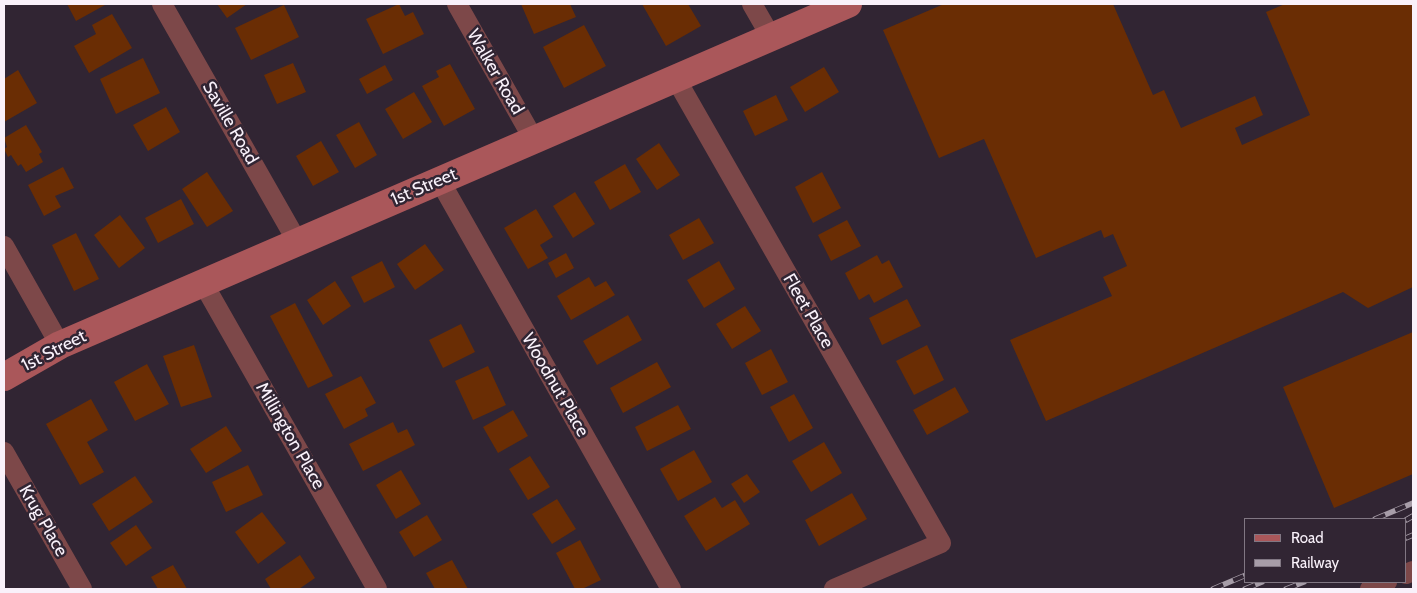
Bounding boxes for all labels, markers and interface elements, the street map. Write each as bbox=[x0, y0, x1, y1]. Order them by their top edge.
street label: Walker Road bbox=[462, 26, 528, 118]
street label: Saville Road bbox=[198, 78, 262, 168]
street label: 1st Street bbox=[388, 163, 460, 211]
street label: Fleet Place bbox=[778, 270, 838, 352]
street label: 1st Street bbox=[18, 326, 90, 376]
street label: Woodnut Place bbox=[517, 329, 593, 441]
street label: Millington Place bbox=[251, 379, 329, 493]
street label: Krug Place bbox=[14, 482, 72, 560]
legend bbox=[1244, 518, 1407, 583]
text: Road bbox=[1291, 529, 1324, 547]
text: Railway bbox=[1291, 554, 1339, 572]

